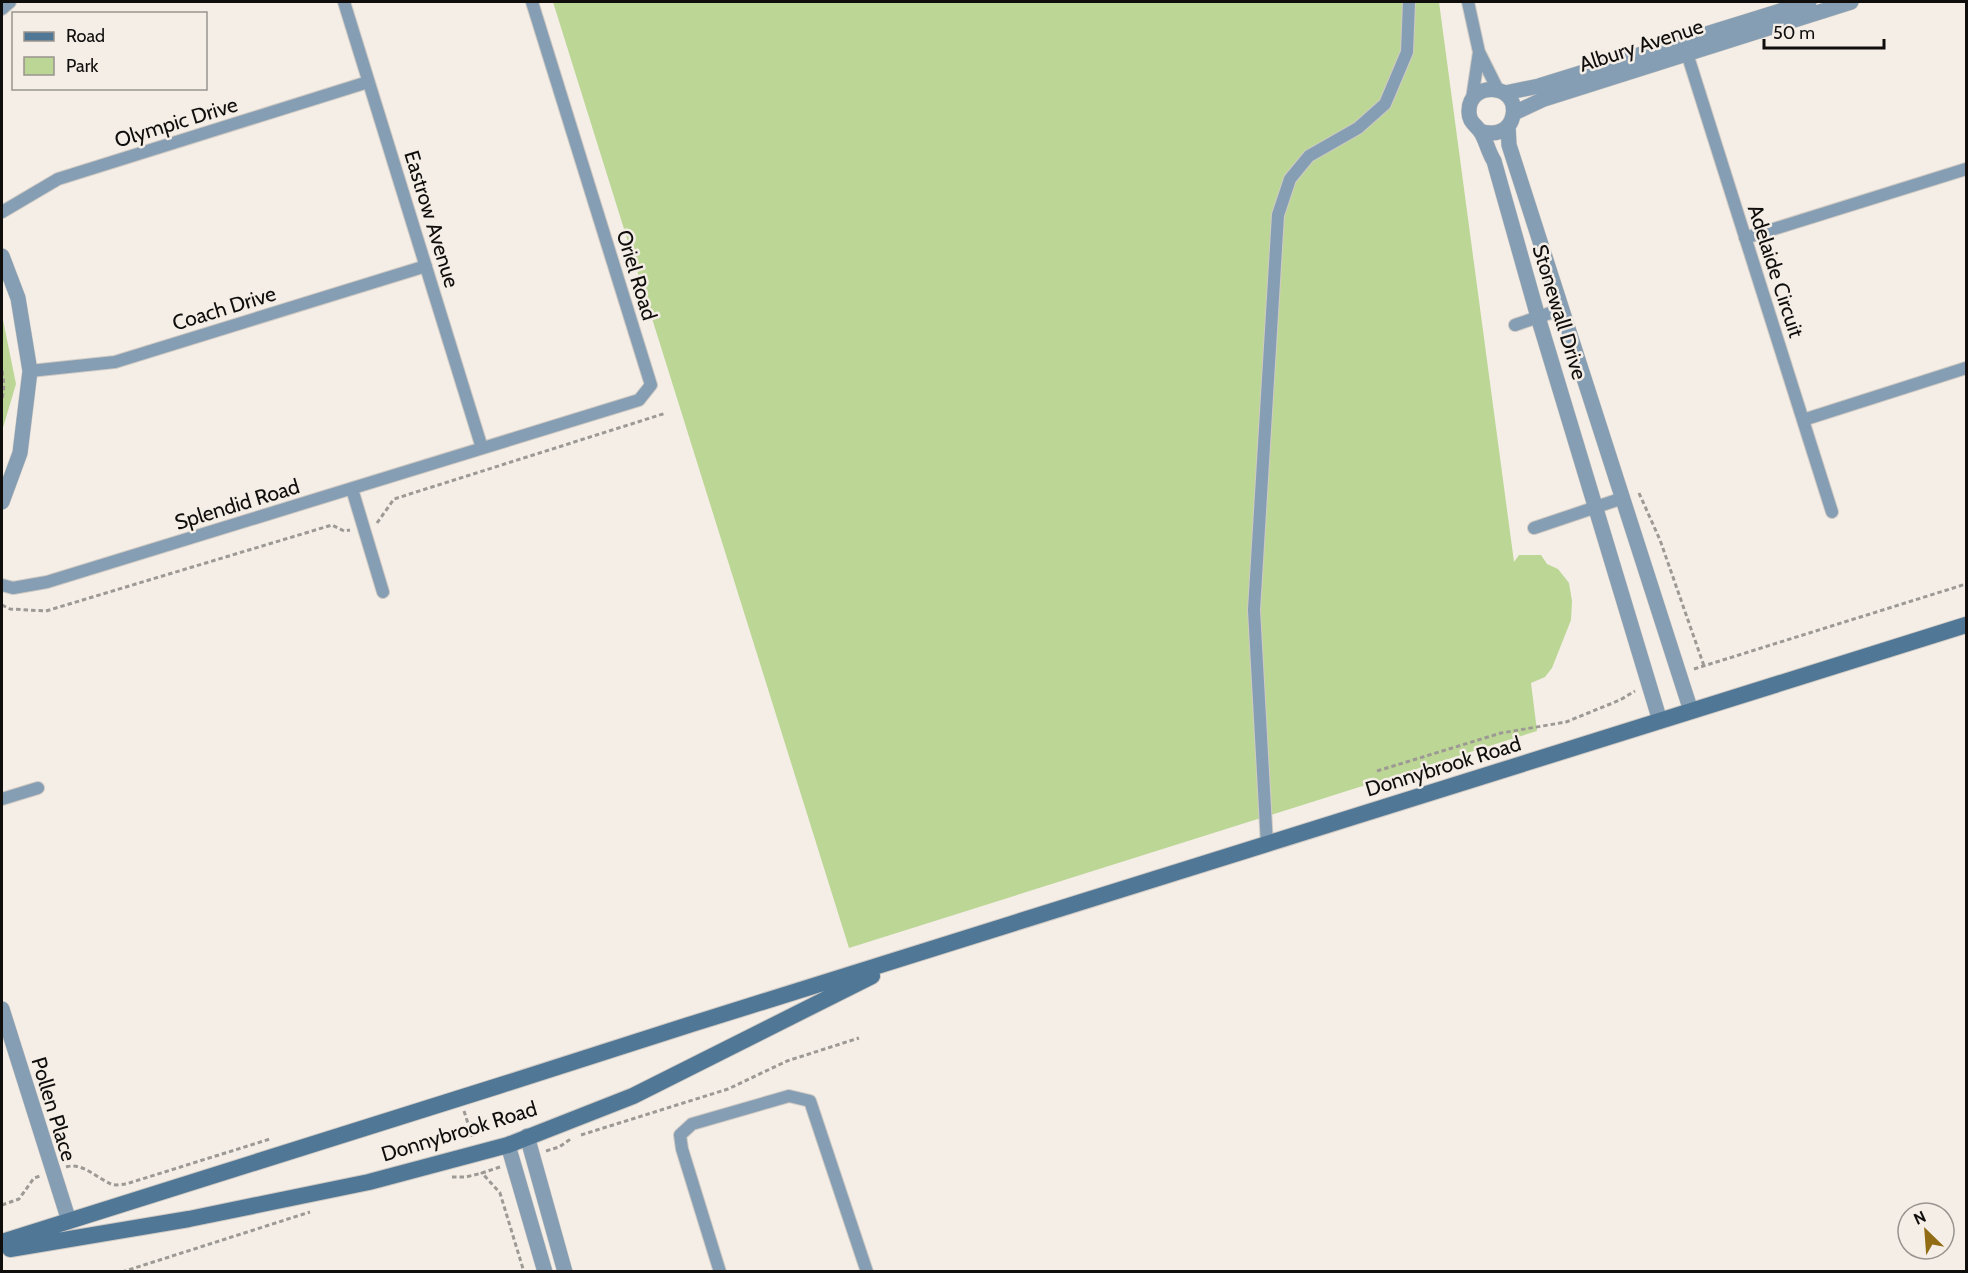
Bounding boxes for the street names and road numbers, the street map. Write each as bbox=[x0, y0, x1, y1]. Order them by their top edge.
street label: Albury Avenue bbox=[1576, 13, 1706, 77]
street label: Olympic Drive bbox=[111, 91, 241, 153]
street label: Eastrow Avenue bbox=[399, 148, 465, 291]
street label: Adelaide Circuit bbox=[1743, 201, 1809, 341]
street label: Oriel Road bbox=[611, 227, 663, 323]
street label: Stonewall Drive bbox=[1528, 241, 1592, 383]
street label: Coach Drive bbox=[169, 280, 279, 336]
street label: Splendid Road bbox=[172, 473, 302, 535]
street label: Donnybrook Road bbox=[1362, 730, 1524, 802]
street label: Pollen Place bbox=[26, 1054, 82, 1164]
street label: Donnybrook Road bbox=[378, 1095, 540, 1167]

